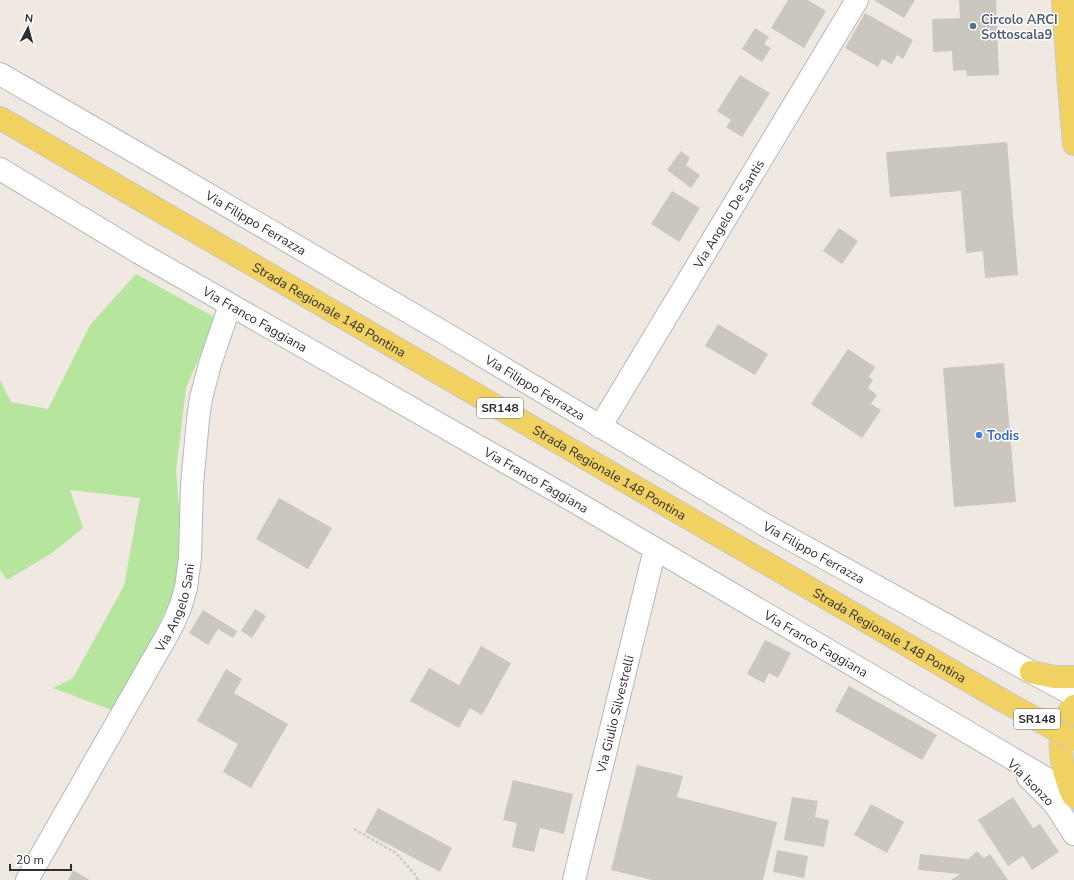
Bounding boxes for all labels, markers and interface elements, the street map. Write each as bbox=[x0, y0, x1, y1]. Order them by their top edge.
north arrow bbox=[8, 8, 48, 48]
text: N bbox=[24, 11, 34, 26]
place label: Circolo ARCI Sottoscala9 bbox=[981, 11, 1058, 44]
marker: Circolo ARCI Sottoscala9 bbox=[968, 21, 978, 31]
street label: Via Angelo De Santis bbox=[689, 156, 769, 273]
street label: Via Filippo Ferrazza bbox=[201, 186, 309, 260]
street label: Strada Regionale 148 Pontina bbox=[249, 259, 409, 362]
street label: Via Franco Faggiana bbox=[198, 282, 310, 357]
street label: Via Filippo Ferrazza bbox=[480, 351, 588, 425]
road number: SR148 bbox=[477, 398, 523, 418]
street label: Strada Regionale 148 Pontina bbox=[529, 421, 689, 525]
place label: Todis bbox=[987, 427, 1019, 445]
marker: Todis bbox=[974, 430, 984, 440]
street label: Via Franco Faggiana bbox=[480, 443, 592, 518]
street label: Via Filippo Ferrazza bbox=[758, 517, 868, 588]
street label: Via Angelo Sani bbox=[151, 563, 199, 656]
street label: Strada Regionale 148 Pontina bbox=[809, 584, 969, 687]
street label: Via Franco Faggiana bbox=[759, 606, 871, 682]
street label: Via Giulio Silvestrelli bbox=[592, 653, 639, 776]
road number: SR148 bbox=[1014, 709, 1060, 729]
street label: Via Isonzo bbox=[1002, 755, 1058, 810]
scale bar bbox=[10, 846, 71, 872]
text: 20 m bbox=[16, 852, 44, 868]

